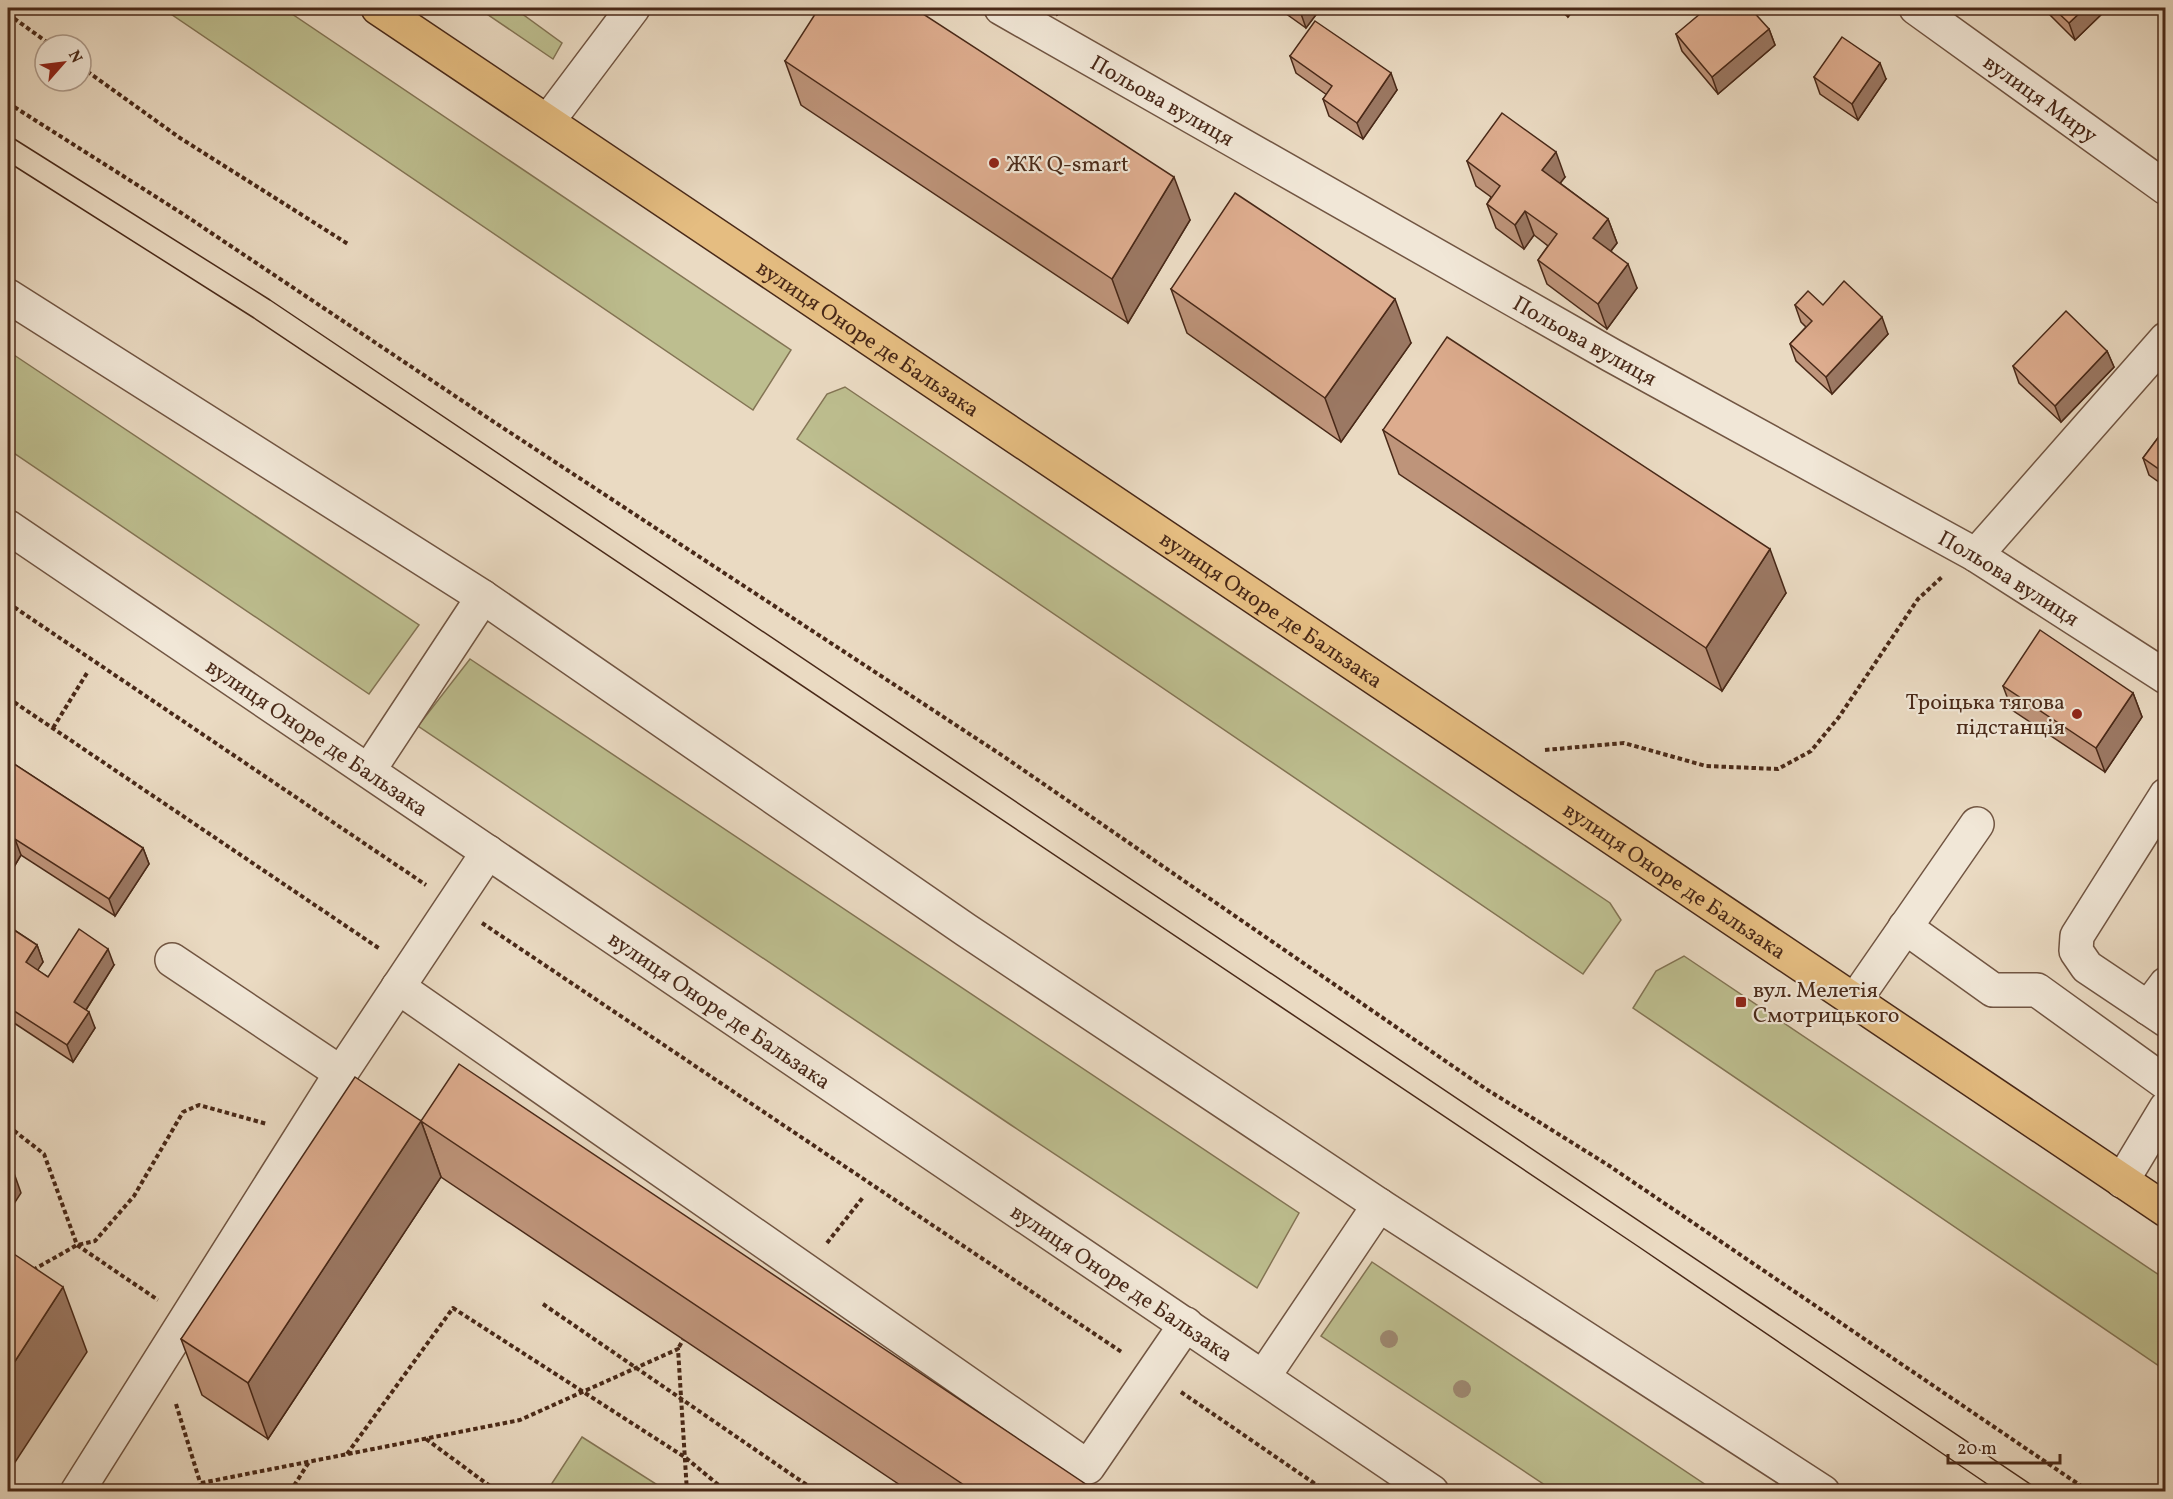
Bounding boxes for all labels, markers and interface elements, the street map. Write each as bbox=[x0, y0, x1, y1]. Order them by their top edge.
north arrow bbox=[33, 33, 93, 93]
text: N bbox=[62, 47, 87, 68]
street label: вулиця Миру bbox=[1976, 48, 2103, 152]
street label: Польова вулиця bbox=[1084, 49, 1239, 155]
place label: ЖК Q-smart bbox=[1006, 150, 1129, 181]
marker: ЖК Q-smart bbox=[987, 156, 1001, 170]
street label: вулиця Оноре де Бальзака bbox=[749, 254, 985, 426]
street label: Польова вулиця bbox=[1506, 289, 1662, 395]
street label: Польова вулиця bbox=[1932, 524, 2084, 635]
street label: вулиця Оноре де Бальзака bbox=[1153, 525, 1388, 697]
street label: вулиця Оноре де Бальзака bbox=[199, 652, 434, 825]
place label: Троiцька тягова пiдстанцiя bbox=[1906, 688, 2065, 744]
marker: Троiцька тягова пiдстанцiя bbox=[2070, 707, 2084, 721]
street label: вулиця Оноре де Бальзака bbox=[1556, 796, 1791, 968]
street label: вулиця Оноре де Бальзака bbox=[601, 925, 836, 1098]
place label: вул. Мелетія Смотрицького bbox=[1753, 976, 1900, 1032]
marker: вул. Мелетія Смотрицького bbox=[1734, 995, 1748, 1009]
street label: вулиця Оноре де Бальзака bbox=[1003, 1198, 1238, 1371]
scale bar bbox=[1948, 1427, 2060, 1465]
text: 20 m bbox=[1957, 1437, 1997, 1462]

